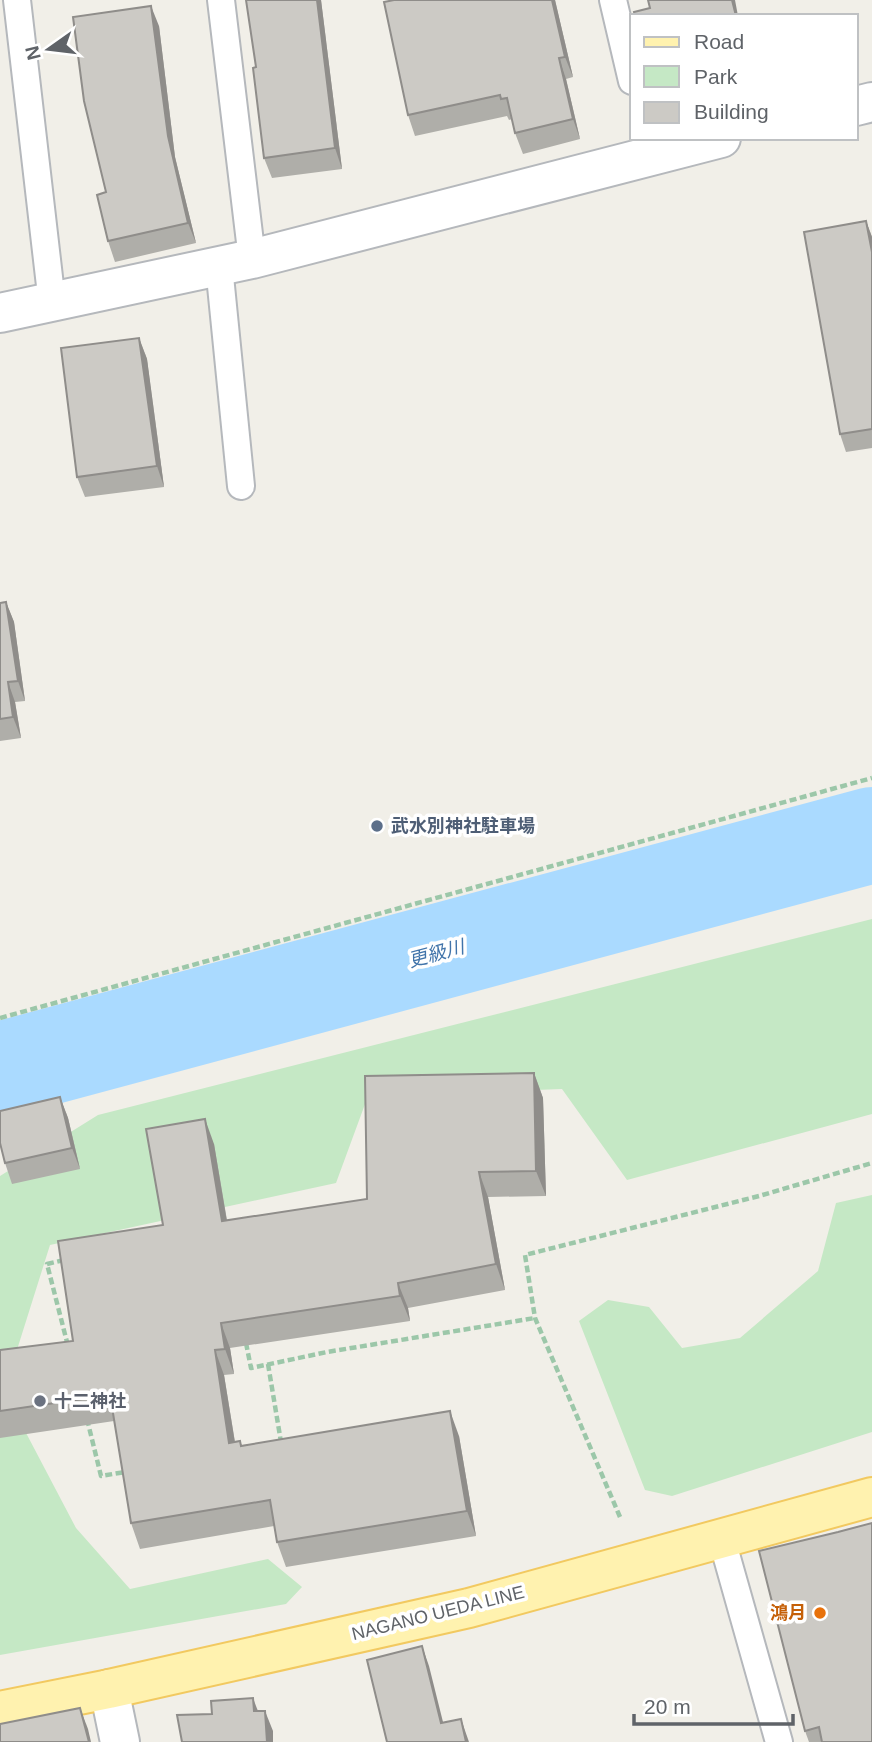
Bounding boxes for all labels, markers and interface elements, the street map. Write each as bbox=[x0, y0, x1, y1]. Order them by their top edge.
north arrow bbox=[14, 14, 84, 84]
legend bbox=[630, 14, 858, 140]
text: Road bbox=[694, 30, 744, 53]
text: N bbox=[21, 44, 45, 62]
text: Park bbox=[694, 65, 738, 88]
text: Building bbox=[694, 100, 769, 123]
place label: 武水別神社駐車場 bbox=[391, 816, 535, 836]
marker: 武水別神社駐車場 bbox=[369, 818, 385, 834]
water label: 更級川 bbox=[406, 935, 468, 971]
place label: 十二神社 bbox=[54, 1391, 126, 1411]
marker: 十二神社 bbox=[32, 1393, 48, 1409]
street label: NAGANO UEDA LINE bbox=[350, 1582, 526, 1644]
place label: 鴻月 bbox=[770, 1603, 806, 1623]
marker: 鴻月 bbox=[812, 1605, 828, 1621]
scale bar bbox=[634, 1682, 793, 1726]
text: 20 m bbox=[644, 1695, 691, 1718]

